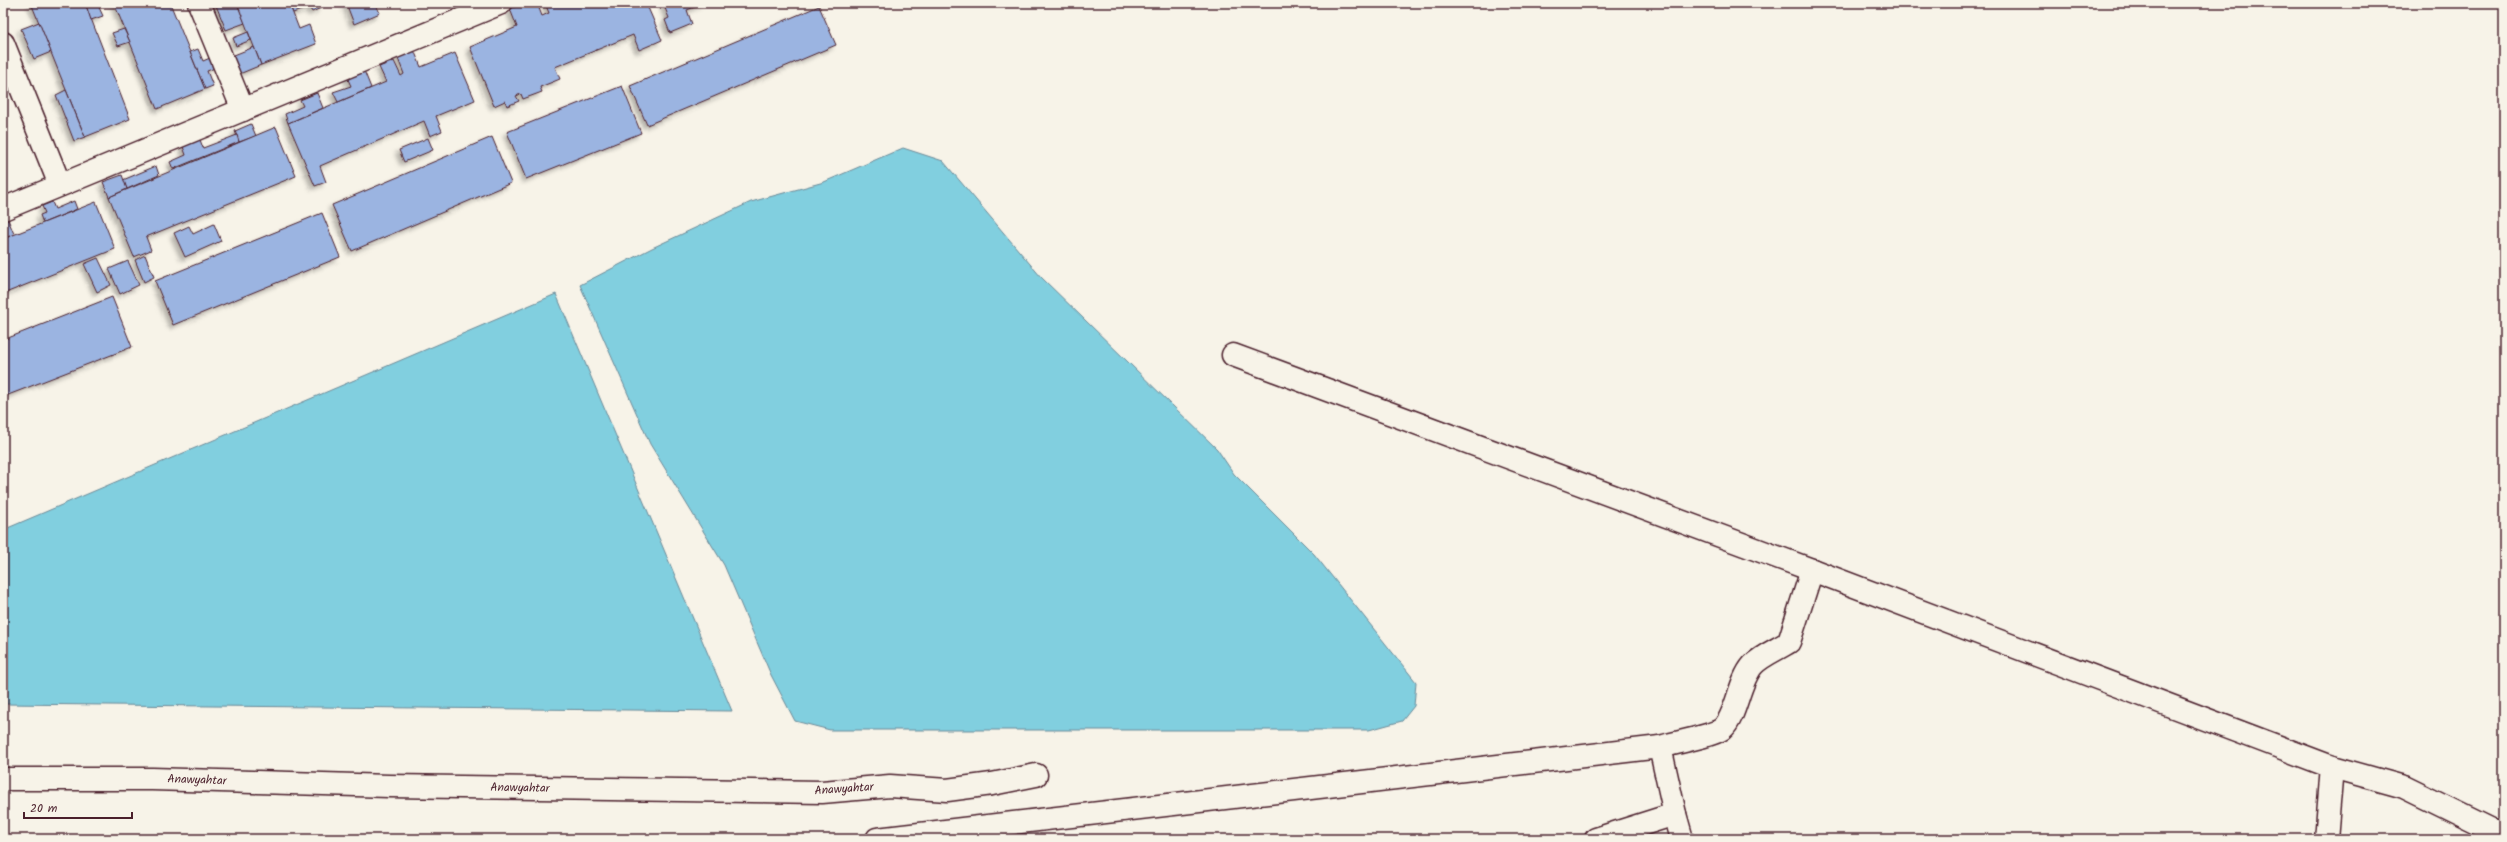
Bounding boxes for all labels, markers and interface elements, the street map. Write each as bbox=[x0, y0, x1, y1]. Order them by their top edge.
street label: Anawyahtar bbox=[167, 769, 228, 791]
street label: Anawyahtar bbox=[814, 777, 875, 801]
street label: Anawyahtar bbox=[490, 778, 551, 798]
scale bar bbox=[24, 794, 132, 820]
text: 20 m bbox=[30, 799, 58, 818]

